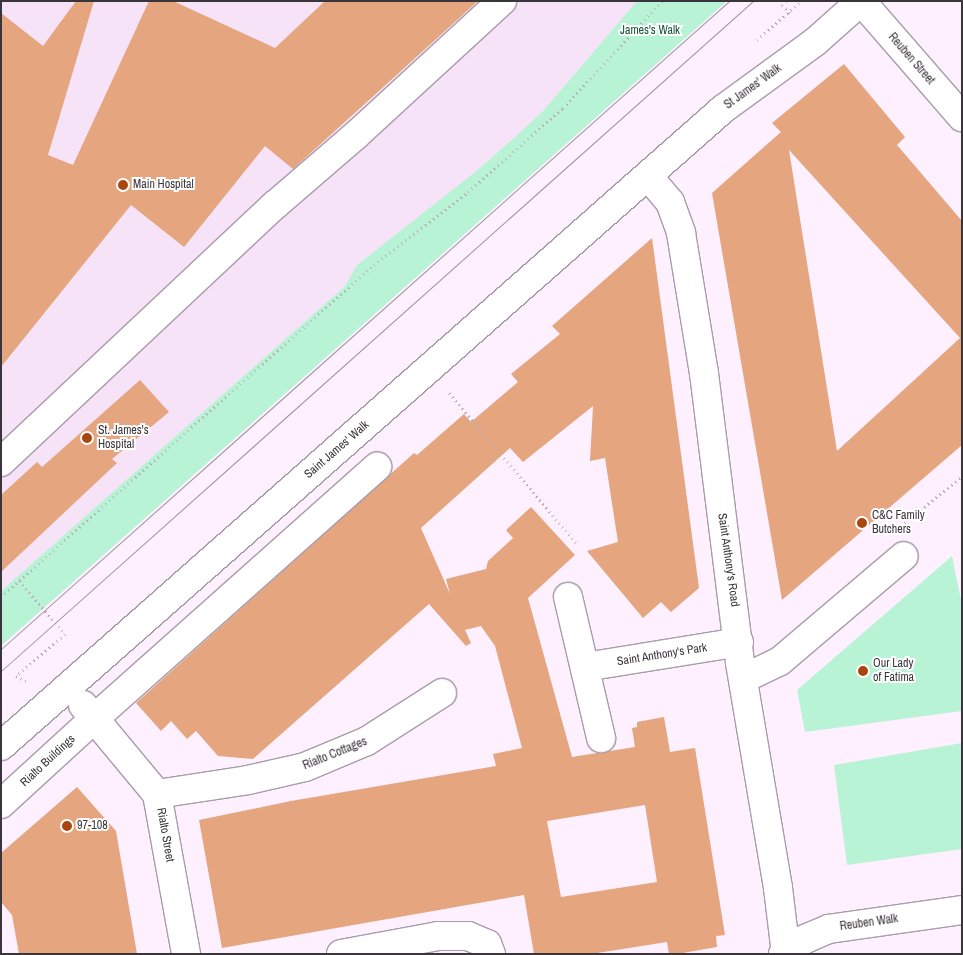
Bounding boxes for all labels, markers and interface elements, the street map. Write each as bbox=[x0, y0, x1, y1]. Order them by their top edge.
park label: James's Walk bbox=[620, 24, 680, 38]
street label: Reuben Street bbox=[885, 30, 937, 88]
street label: St James' Walk bbox=[722, 61, 784, 113]
place label: Main Hospital bbox=[133, 178, 194, 192]
marker: Main Hospital bbox=[117, 179, 129, 191]
street label: Saint James' Walk bbox=[302, 418, 372, 482]
place label: St. James's Hospital bbox=[98, 424, 149, 452]
marker: St. James's Hospital bbox=[80, 431, 94, 445]
place label: C&C Family Butchers bbox=[872, 509, 925, 537]
street label: Saint Anthony's Road bbox=[714, 512, 742, 608]
marker: C&C Family Butchers bbox=[856, 517, 868, 529]
street label: Saint Anthony's Park bbox=[616, 641, 708, 669]
place label: Our Lady of Fatima bbox=[873, 657, 914, 685]
marker: Our Lady of Fatima bbox=[857, 665, 869, 677]
street label: Rialto Buildings bbox=[18, 732, 78, 790]
street label: Rialto Cottages bbox=[301, 735, 369, 773]
street label: Rialto Street bbox=[153, 807, 177, 863]
place label: 97-108 bbox=[77, 819, 108, 833]
marker: 97-108 bbox=[61, 820, 73, 832]
street label: Reuben Walk bbox=[839, 912, 899, 934]

